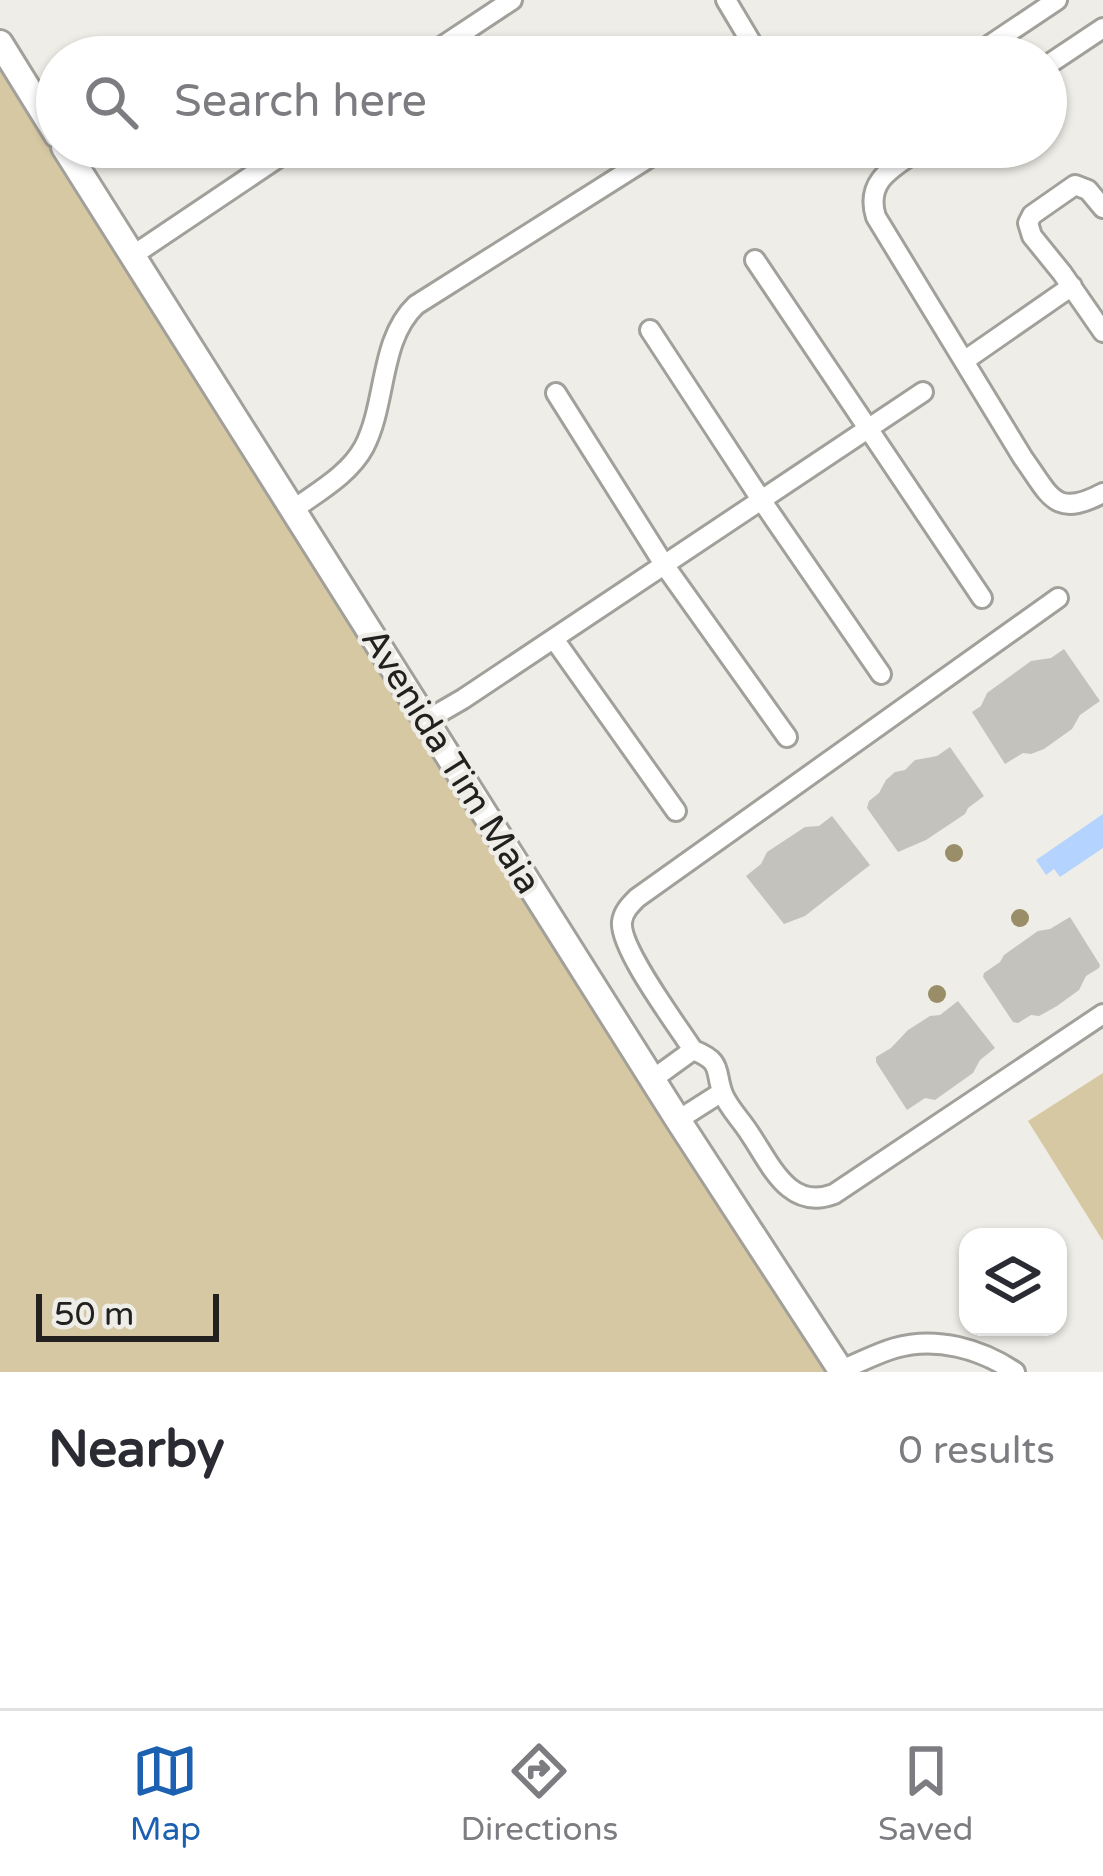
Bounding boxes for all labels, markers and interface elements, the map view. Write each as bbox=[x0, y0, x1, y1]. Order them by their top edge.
search box bbox=[36, 36, 1067, 168]
icon: search bbox=[78, 69, 144, 135]
text: Search here bbox=[174, 75, 427, 129]
street label: Avenida Tim Maia bbox=[352, 620, 550, 902]
map controls bbox=[959, 1228, 1067, 1336]
button: layers bbox=[959, 1228, 1067, 1336]
scale bar bbox=[36, 1288, 219, 1341]
text: 50 m bbox=[54, 1295, 134, 1334]
text: Nearby bbox=[48, 1419, 225, 1481]
text: 0 results bbox=[898, 1427, 1055, 1474]
tab: Map bbox=[130, 1738, 201, 1849]
tab: Directions bbox=[461, 1738, 618, 1849]
tab: Saved bbox=[878, 1738, 973, 1849]

